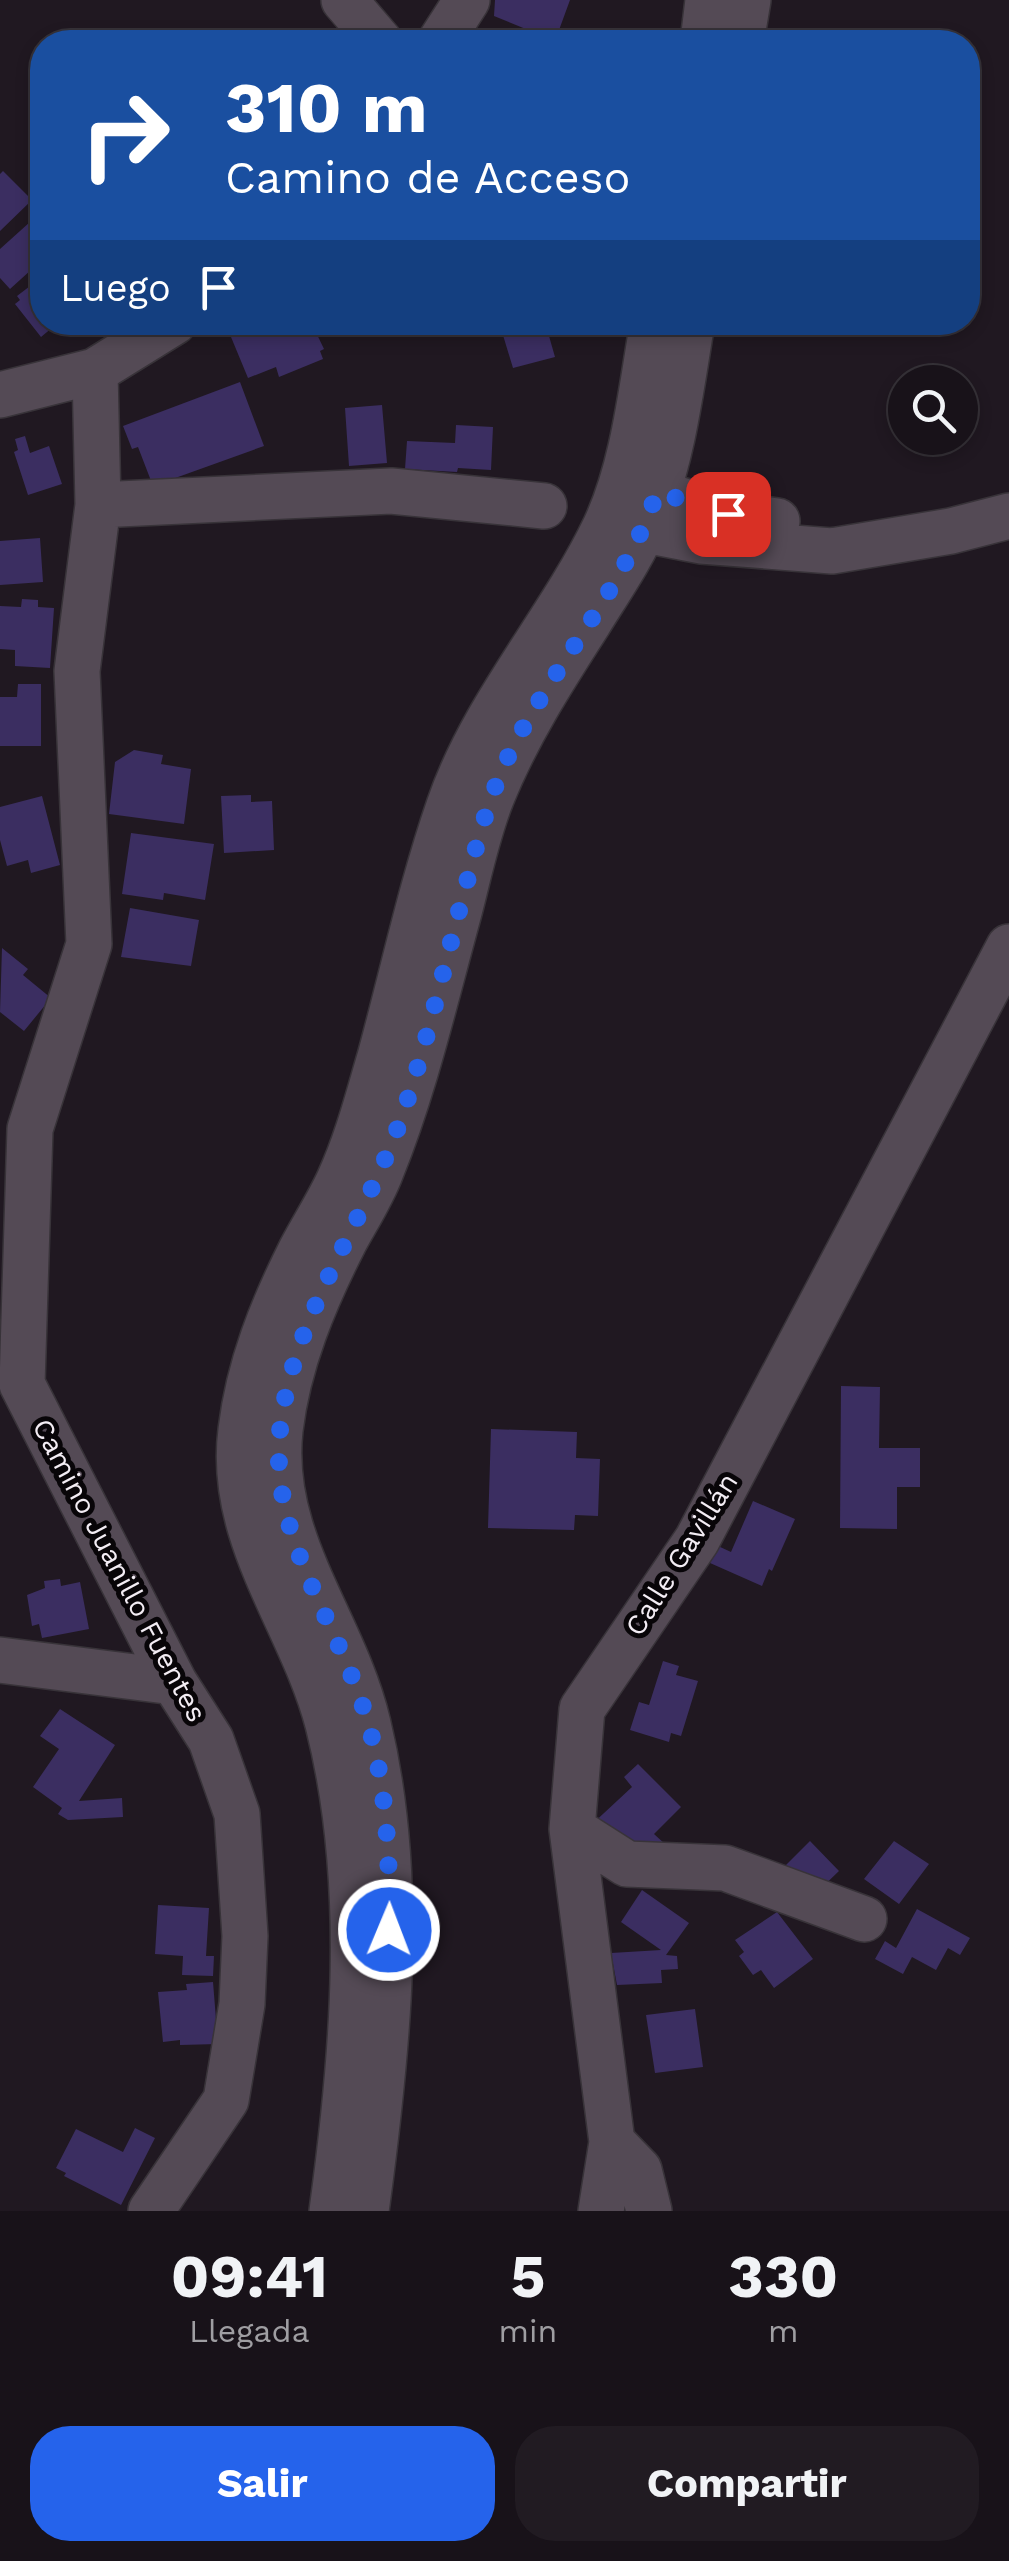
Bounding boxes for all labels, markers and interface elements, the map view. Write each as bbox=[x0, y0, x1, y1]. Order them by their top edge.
text: 310 m bbox=[225, 67, 428, 149]
icon: right bbox=[60, 70, 190, 200]
text: Camino de Acceso bbox=[225, 151, 631, 204]
icon: arrive bbox=[191, 260, 246, 315]
text: Luego bbox=[60, 266, 171, 310]
map controls bbox=[888, 365, 978, 455]
button: search bbox=[888, 365, 978, 455]
pin bbox=[686, 472, 771, 557]
icon: arrive bbox=[701, 487, 756, 542]
street label: Camino Juanillo Fuentes bbox=[26, 1413, 214, 1727]
street label: Calle Gavillán bbox=[618, 1467, 745, 1642]
position arrow bbox=[337, 1878, 441, 1982]
text: 09:41 bbox=[171, 2241, 328, 2312]
text: 5 bbox=[511, 2241, 546, 2312]
text: 330 bbox=[728, 2241, 838, 2312]
text: Llegada bbox=[189, 2312, 310, 2350]
text: min bbox=[499, 2312, 557, 2350]
text: m bbox=[768, 2312, 798, 2350]
button: Salir bbox=[30, 2426, 495, 2541]
button: Compartir bbox=[515, 2426, 979, 2541]

